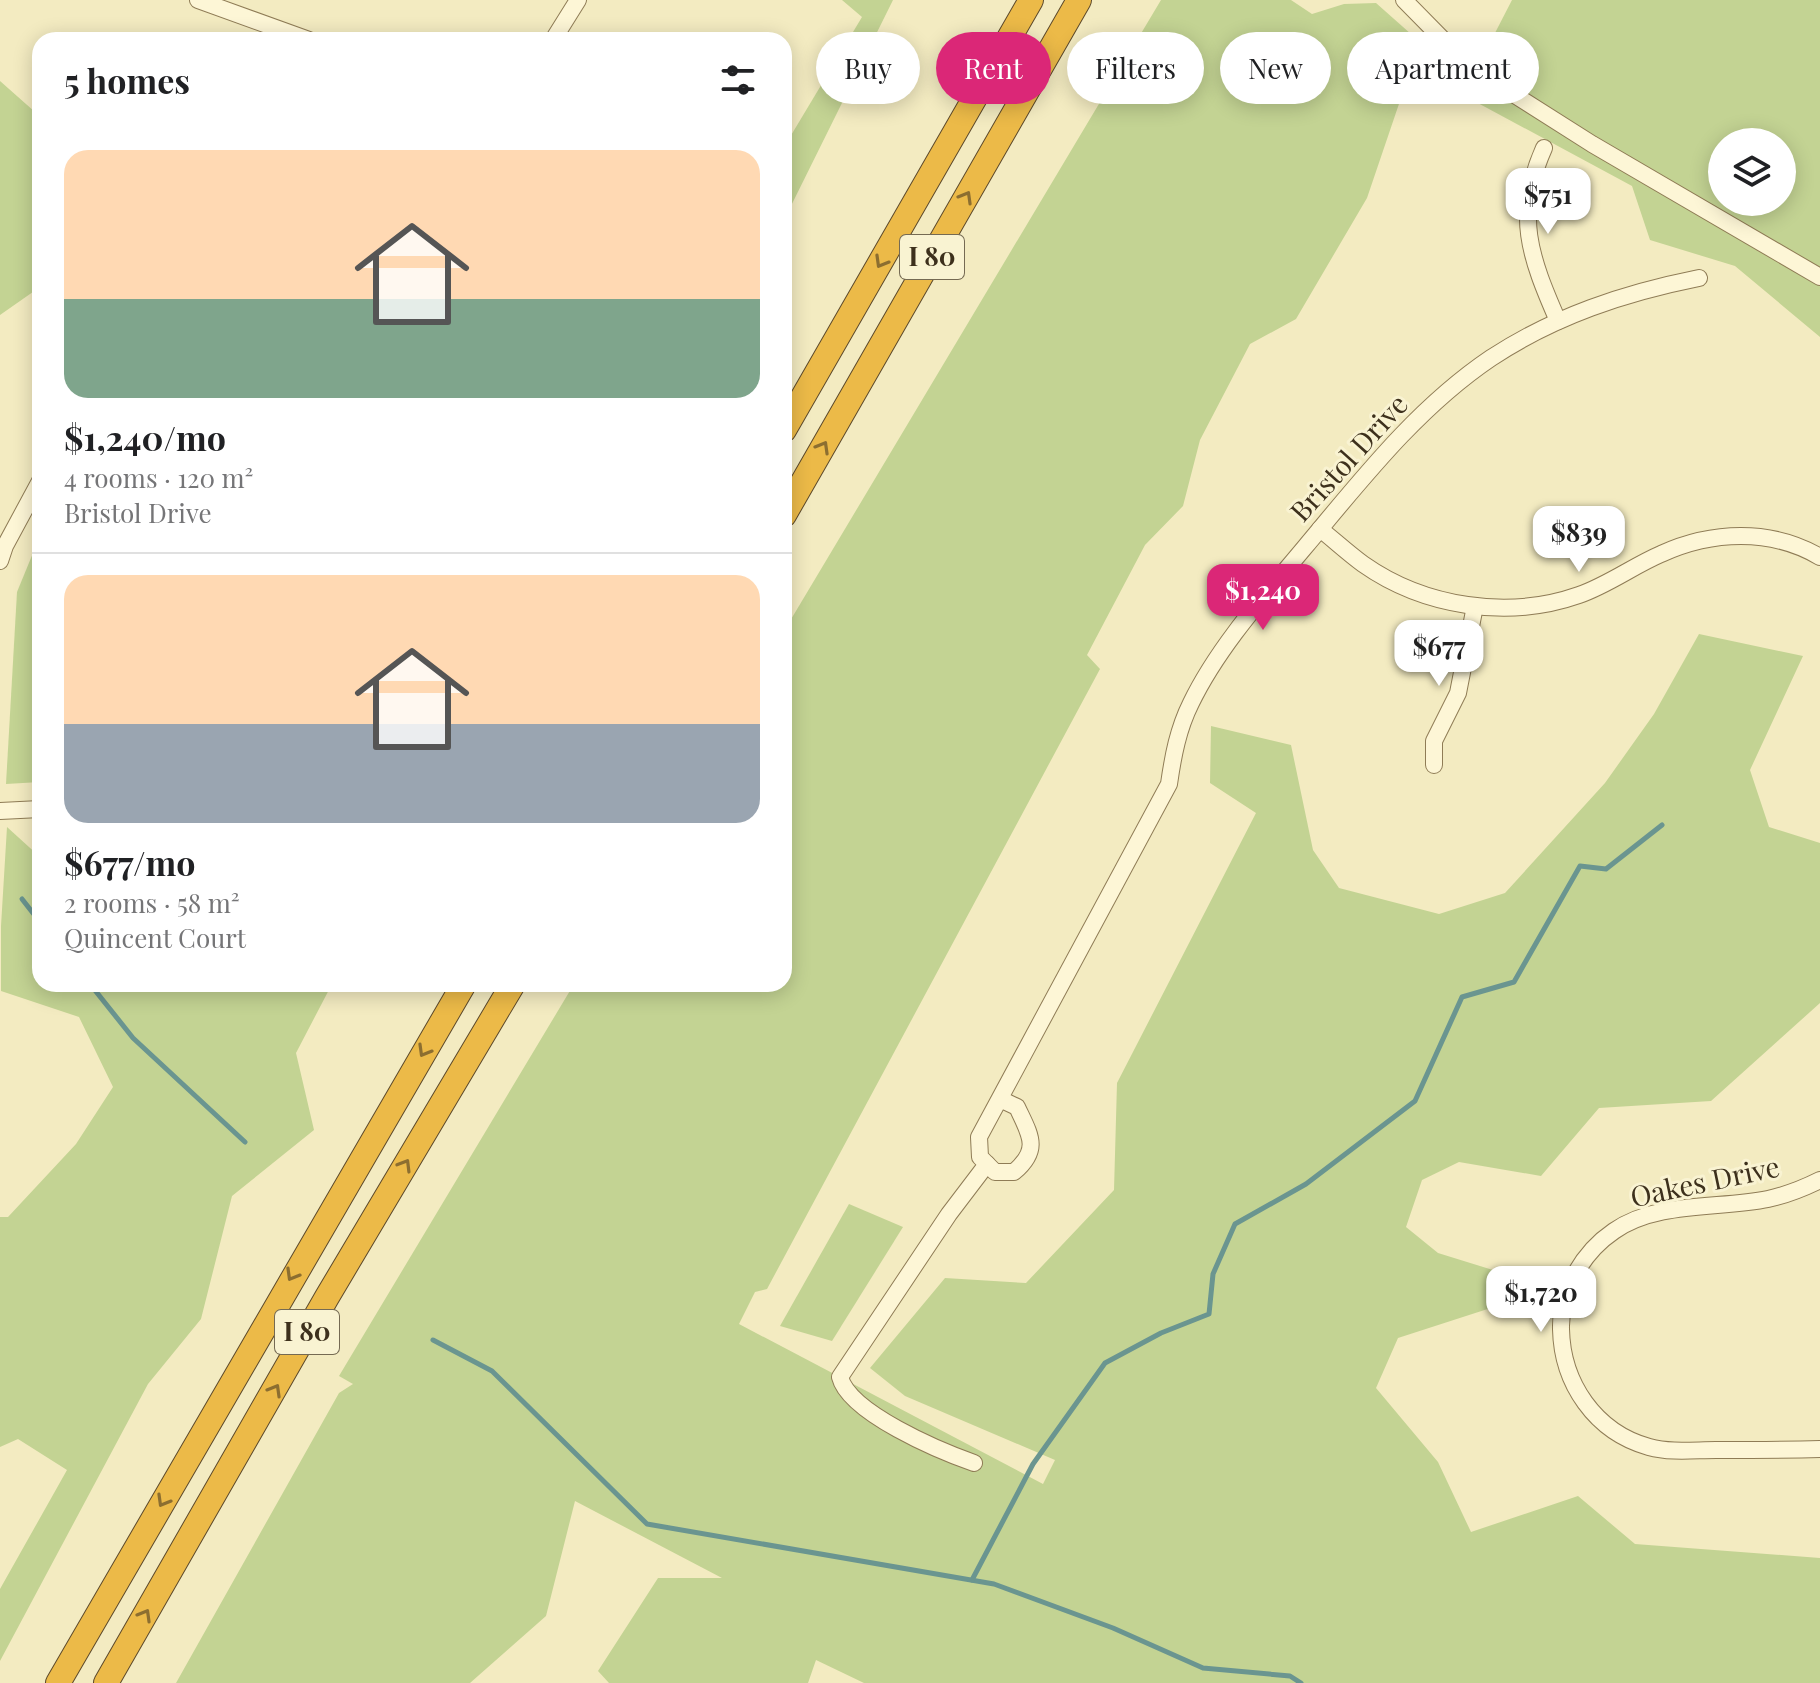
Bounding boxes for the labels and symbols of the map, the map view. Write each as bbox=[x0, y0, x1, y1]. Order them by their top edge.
pin: $751 bbox=[1501, 168, 1595, 236]
one-way arrow bbox=[956, 191, 972, 206]
road number: I 80 bbox=[900, 235, 964, 279]
one-way arrow bbox=[875, 253, 891, 268]
street label: Bristol Drive bbox=[1281, 386, 1415, 528]
one-way arrow bbox=[813, 441, 829, 456]
pin: $839 bbox=[1532, 506, 1626, 574]
pin: $1,240 bbox=[1198, 564, 1328, 632]
pin: $677 bbox=[1392, 620, 1486, 688]
one-way arrow bbox=[418, 1042, 434, 1057]
street label: Oakes Drive bbox=[1627, 1147, 1783, 1214]
one-way arrow bbox=[395, 1159, 411, 1174]
pin: $1,720 bbox=[1476, 1266, 1606, 1334]
one-way arrow bbox=[286, 1267, 302, 1281]
road number: I 80 bbox=[275, 1310, 339, 1354]
one-way arrow bbox=[265, 1384, 281, 1399]
one-way arrow bbox=[157, 1492, 173, 1507]
one-way arrow bbox=[135, 1609, 151, 1624]

